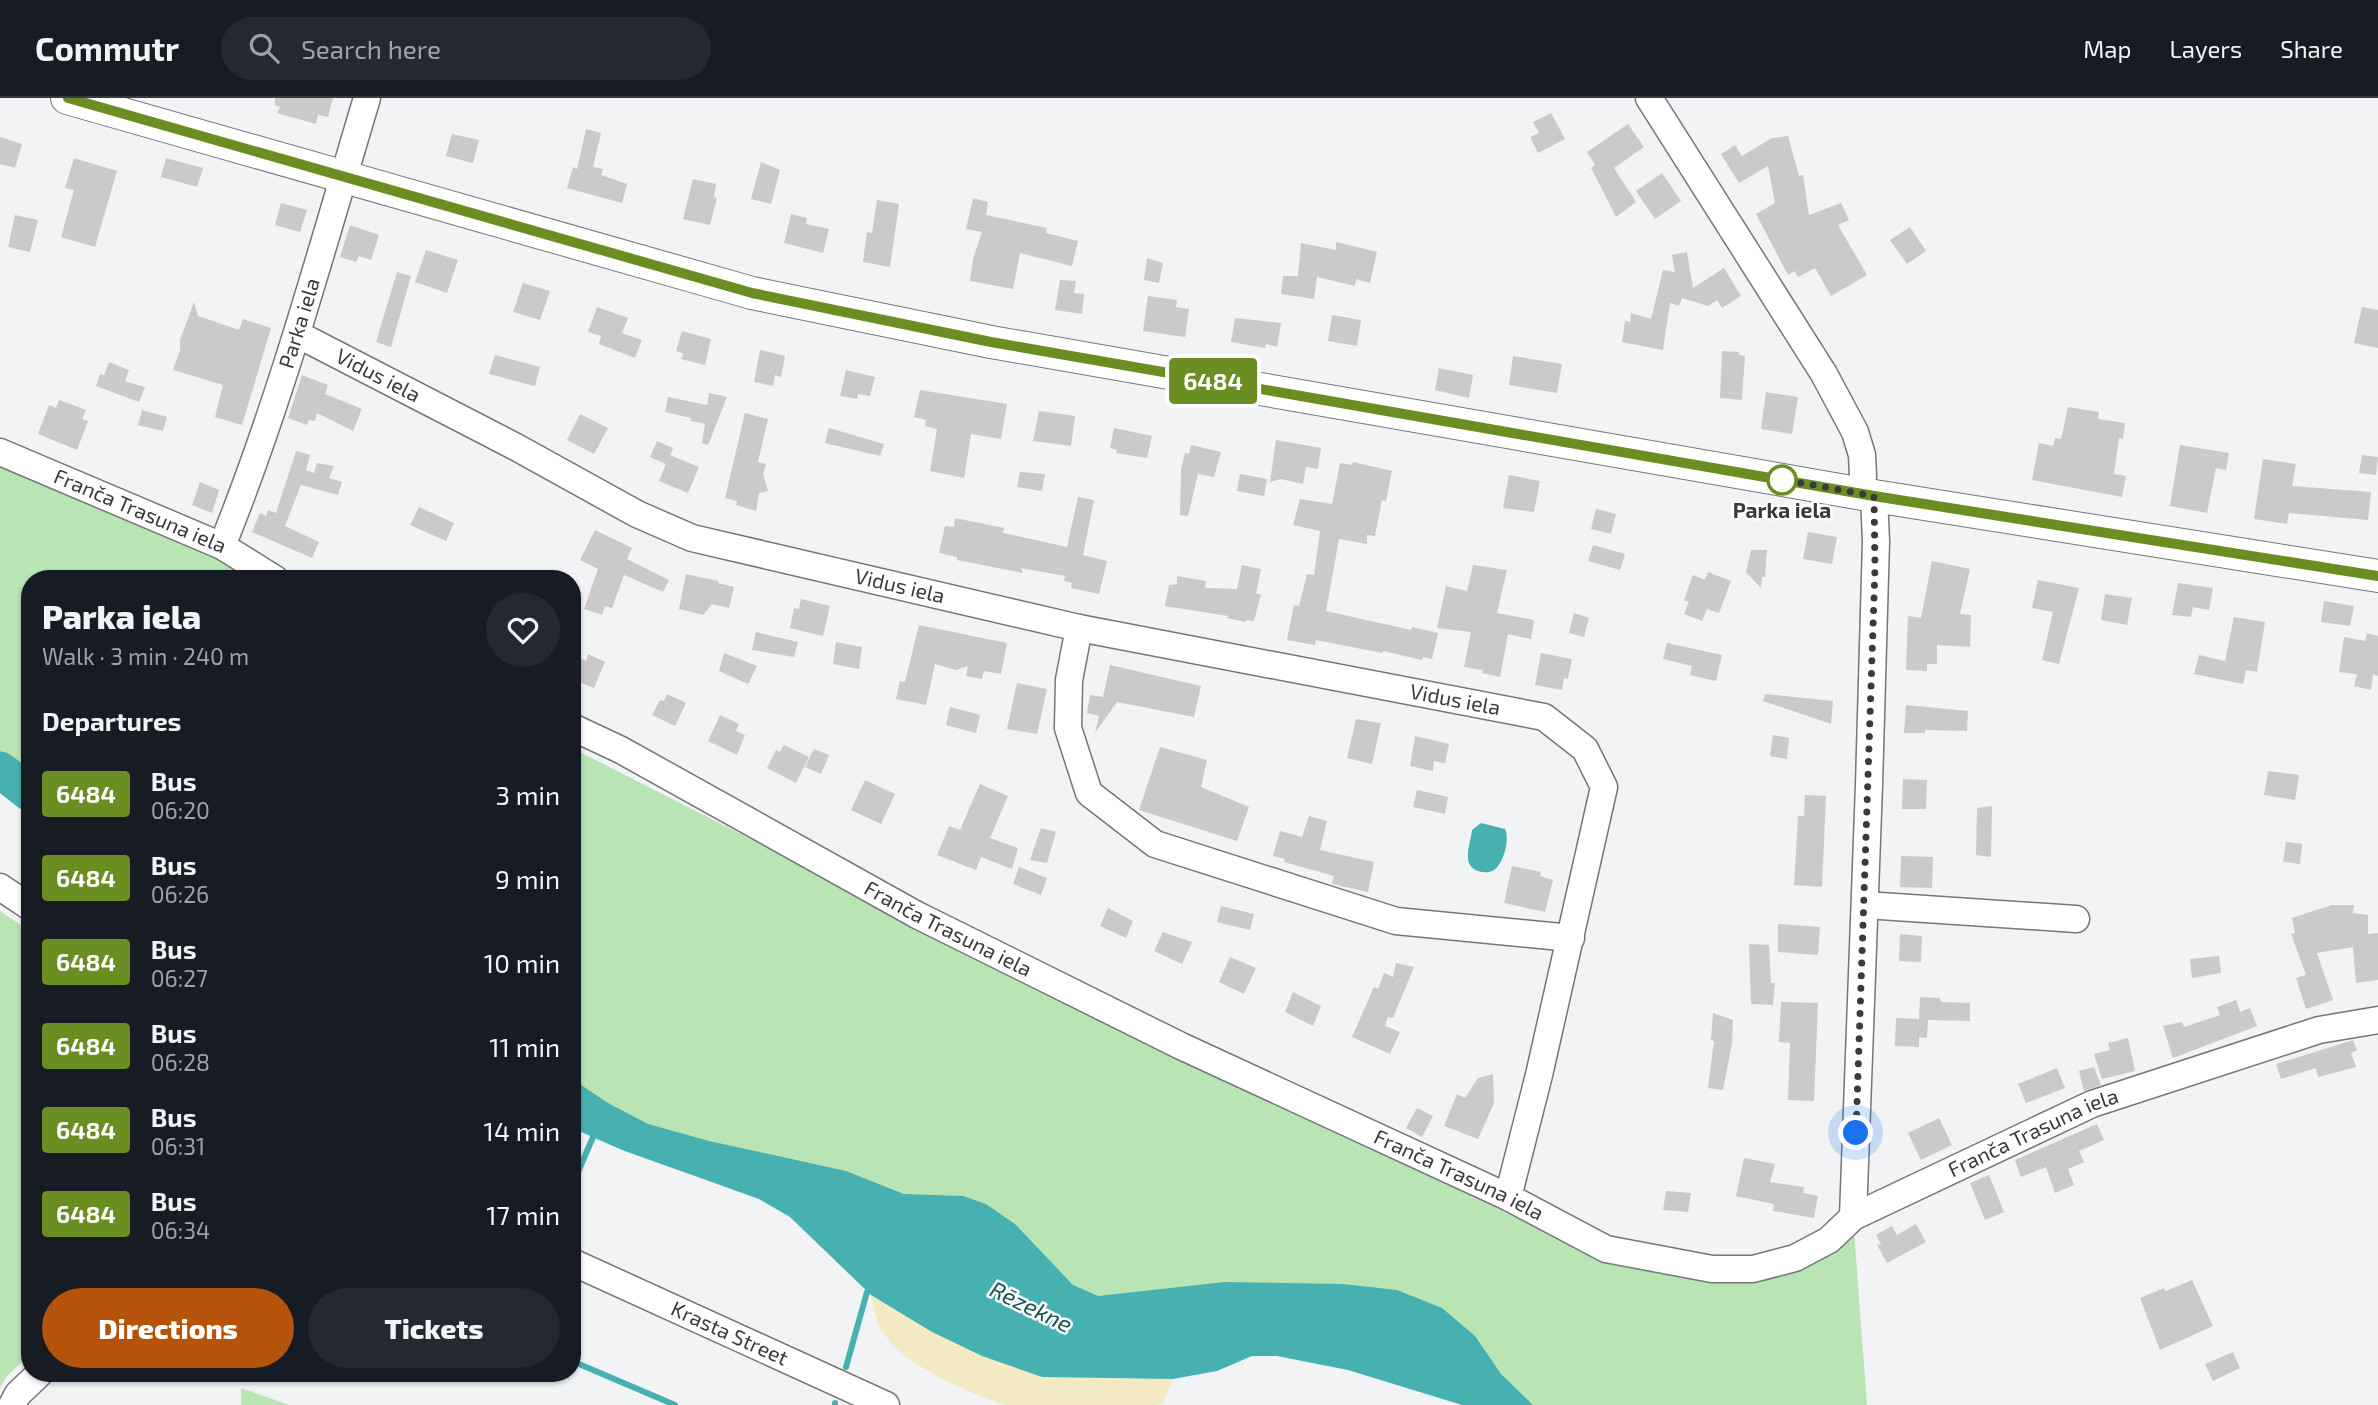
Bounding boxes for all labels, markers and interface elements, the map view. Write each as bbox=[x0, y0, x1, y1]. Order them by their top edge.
search box bbox=[221, 17, 711, 80]
text: Commutr bbox=[35, 28, 179, 68]
icon: search bbox=[245, 29, 283, 67]
text: Search here bbox=[301, 33, 441, 64]
text: Map bbox=[2083, 34, 2131, 63]
text: Layers bbox=[2169, 34, 2242, 63]
text: Share bbox=[2280, 34, 2343, 63]
street label: Parka iela bbox=[272, 275, 324, 371]
street label: Vidus iela bbox=[332, 342, 425, 407]
line badge: 6484 bbox=[1164, 358, 1262, 404]
text: 6484 bbox=[1183, 366, 1243, 395]
street label: Franča Trasuna iela bbox=[51, 462, 230, 557]
marker: Parka iela bbox=[1767, 465, 1797, 495]
place label: Parka iela bbox=[1733, 497, 1831, 522]
street label: Vidus iela bbox=[853, 562, 948, 607]
button: heart bbox=[486, 593, 560, 667]
text: Parka iela bbox=[42, 596, 201, 636]
text: Walk · 3 min · 240 m bbox=[42, 642, 249, 670]
street label: Vidus iela bbox=[1408, 678, 1503, 719]
text: Departures bbox=[42, 705, 181, 736]
text: Bus bbox=[151, 765, 197, 796]
text: 6484 bbox=[56, 779, 116, 808]
text: 3 min bbox=[495, 779, 560, 810]
text: 06:20 bbox=[151, 796, 210, 824]
text: Bus bbox=[151, 849, 197, 880]
text: 6484 bbox=[56, 863, 116, 892]
text: 9 min bbox=[495, 863, 560, 894]
street label: Franča Trasuna iela bbox=[861, 874, 1036, 981]
text: 06:26 bbox=[151, 880, 209, 908]
text: Bus bbox=[151, 933, 197, 964]
text: 6484 bbox=[56, 947, 116, 976]
text: 10 min bbox=[484, 947, 560, 978]
text: 06:27 bbox=[151, 964, 208, 992]
text: Bus bbox=[151, 1017, 197, 1048]
text: 6484 bbox=[56, 1031, 116, 1060]
text: 11 min bbox=[489, 1031, 560, 1062]
text: 06:28 bbox=[151, 1048, 210, 1076]
street label: Franča Trasuna iela bbox=[1944, 1082, 2121, 1181]
text: Bus bbox=[151, 1101, 197, 1132]
text: 6484 bbox=[56, 1115, 116, 1144]
text: 14 min bbox=[484, 1115, 560, 1146]
your location bbox=[1838, 1115, 1873, 1150]
street label: Franča Trasuna iela bbox=[1371, 1123, 1549, 1225]
text: 06:31 bbox=[151, 1132, 205, 1160]
text: Bus bbox=[151, 1185, 197, 1216]
text: 6484 bbox=[56, 1199, 116, 1228]
text: 17 min bbox=[486, 1199, 560, 1230]
text: 06:34 bbox=[151, 1216, 210, 1244]
water label: Rēzekne bbox=[986, 1274, 1077, 1338]
button: Directions bbox=[42, 1288, 294, 1368]
button: Tickets bbox=[308, 1288, 560, 1368]
street label: Krasta Street bbox=[668, 1295, 792, 1370]

